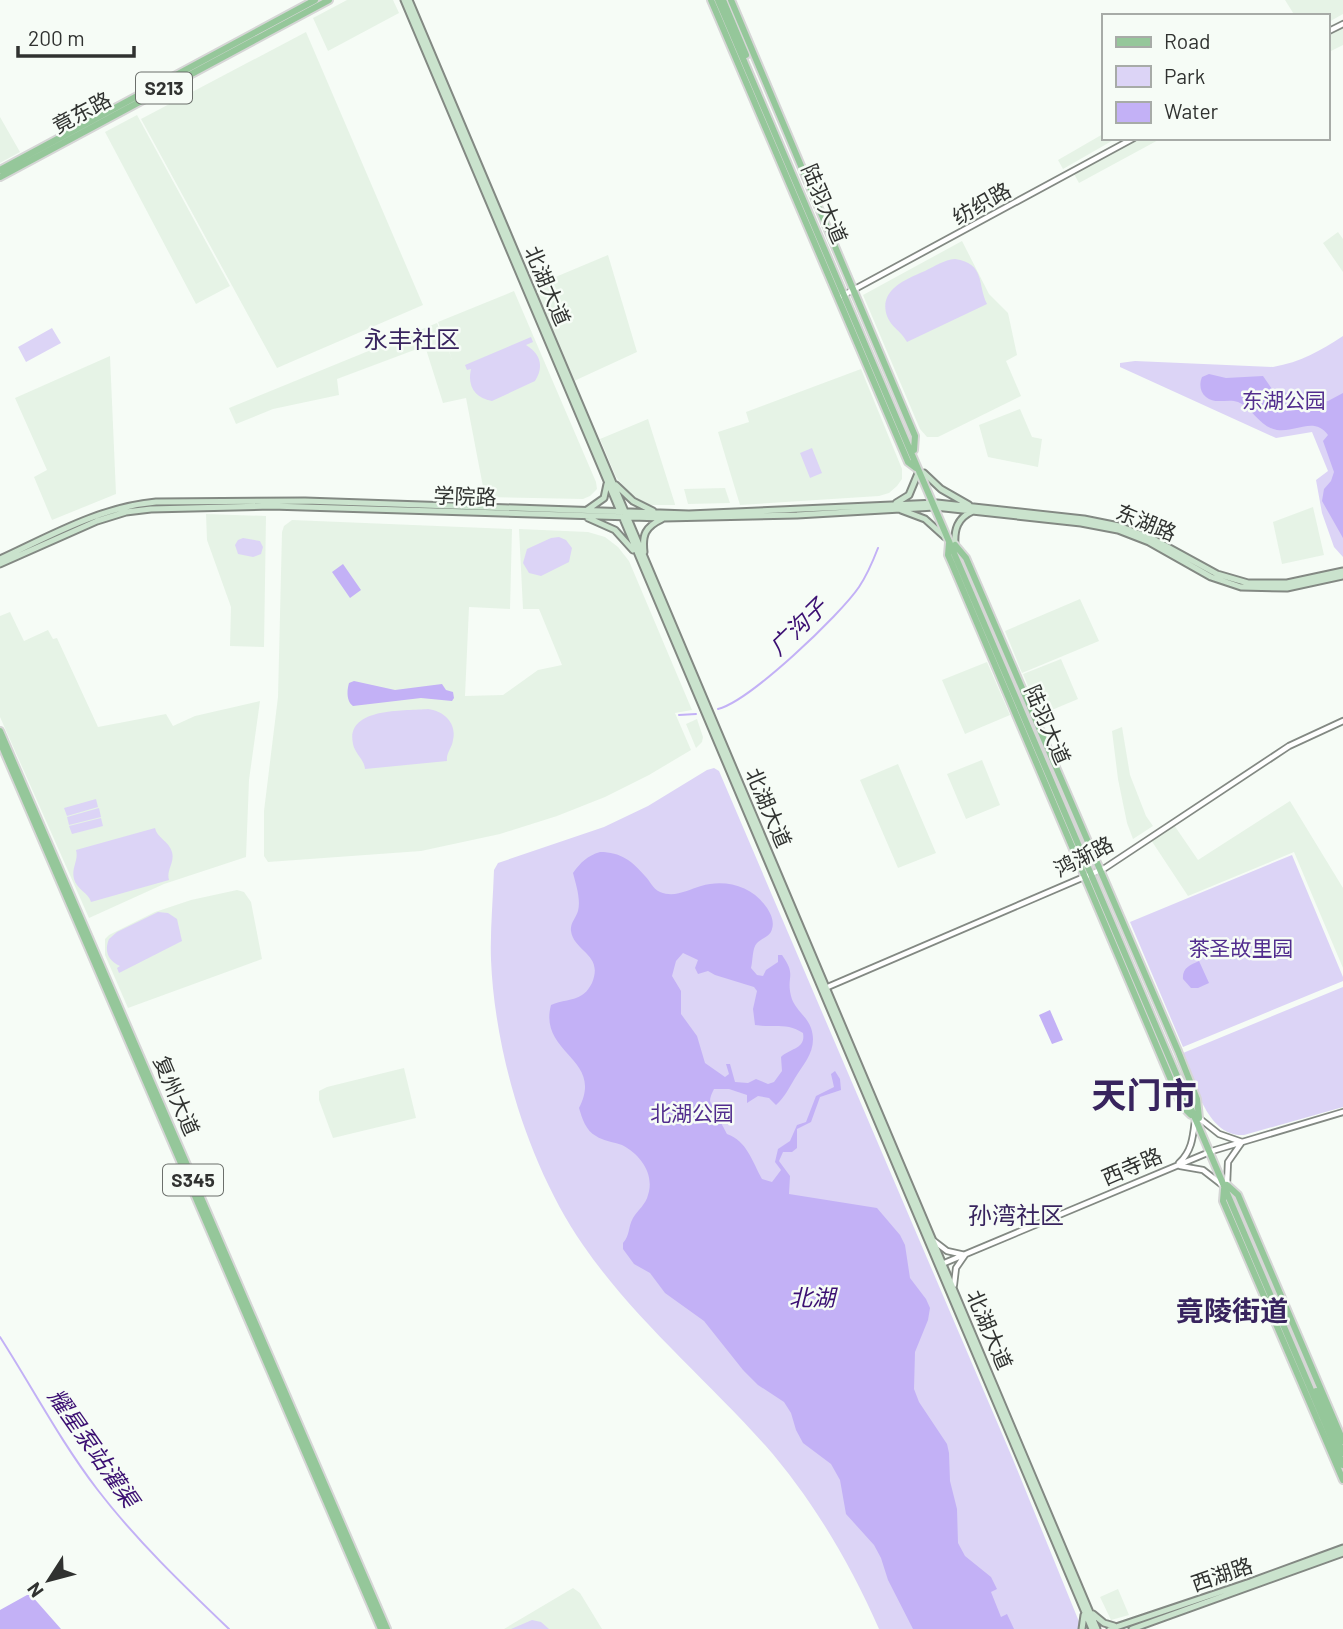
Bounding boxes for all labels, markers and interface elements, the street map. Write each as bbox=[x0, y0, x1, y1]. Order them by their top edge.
scale bar bbox=[18, 14, 133, 58]
legend bbox=[1102, 14, 1329, 140]
text: 200 m bbox=[28, 25, 85, 50]
text: Road bbox=[1164, 28, 1210, 53]
text: Park bbox=[1164, 63, 1205, 88]
road number: S213 bbox=[136, 72, 192, 104]
street label: 竟东路 bbox=[48, 86, 115, 138]
text: Water bbox=[1164, 98, 1219, 123]
street label: 陆羽大道 bbox=[797, 160, 853, 247]
street label: 纺织路 bbox=[948, 176, 1015, 229]
street label: 北湖大道 bbox=[520, 242, 576, 329]
district label: 永丰社区 bbox=[364, 324, 460, 353]
park label: 东湖公园 bbox=[1242, 387, 1326, 412]
street label: 学院路 bbox=[433, 482, 497, 509]
street label: 东湖路 bbox=[1113, 498, 1180, 545]
water label: 广沟子 bbox=[763, 591, 833, 660]
street label: 陆羽大道 bbox=[1020, 681, 1076, 768]
street label: 北湖大道 bbox=[741, 764, 797, 851]
street label: 鸿渐路 bbox=[1050, 830, 1117, 881]
park label: 茶圣故里园 bbox=[1189, 935, 1294, 960]
street label: 复州大道 bbox=[149, 1052, 205, 1139]
district label: 天门市 bbox=[1091, 1073, 1197, 1115]
park label: 北湖公园 bbox=[650, 1100, 734, 1125]
street label: 西寺路 bbox=[1098, 1142, 1165, 1189]
road number: S345 bbox=[163, 1164, 223, 1196]
district label: 孙湾社区 bbox=[968, 1200, 1064, 1229]
water label: 北湖 bbox=[789, 1283, 838, 1311]
street label: 北湖大道 bbox=[962, 1286, 1018, 1373]
district label: 竟陵街道 bbox=[1176, 1293, 1288, 1327]
water label: 耀星泵站灌渠 bbox=[43, 1383, 147, 1514]
north arrow bbox=[14, 1545, 84, 1615]
street label: 西湖路 bbox=[1188, 1552, 1255, 1596]
text: N bbox=[22, 1578, 48, 1602]

